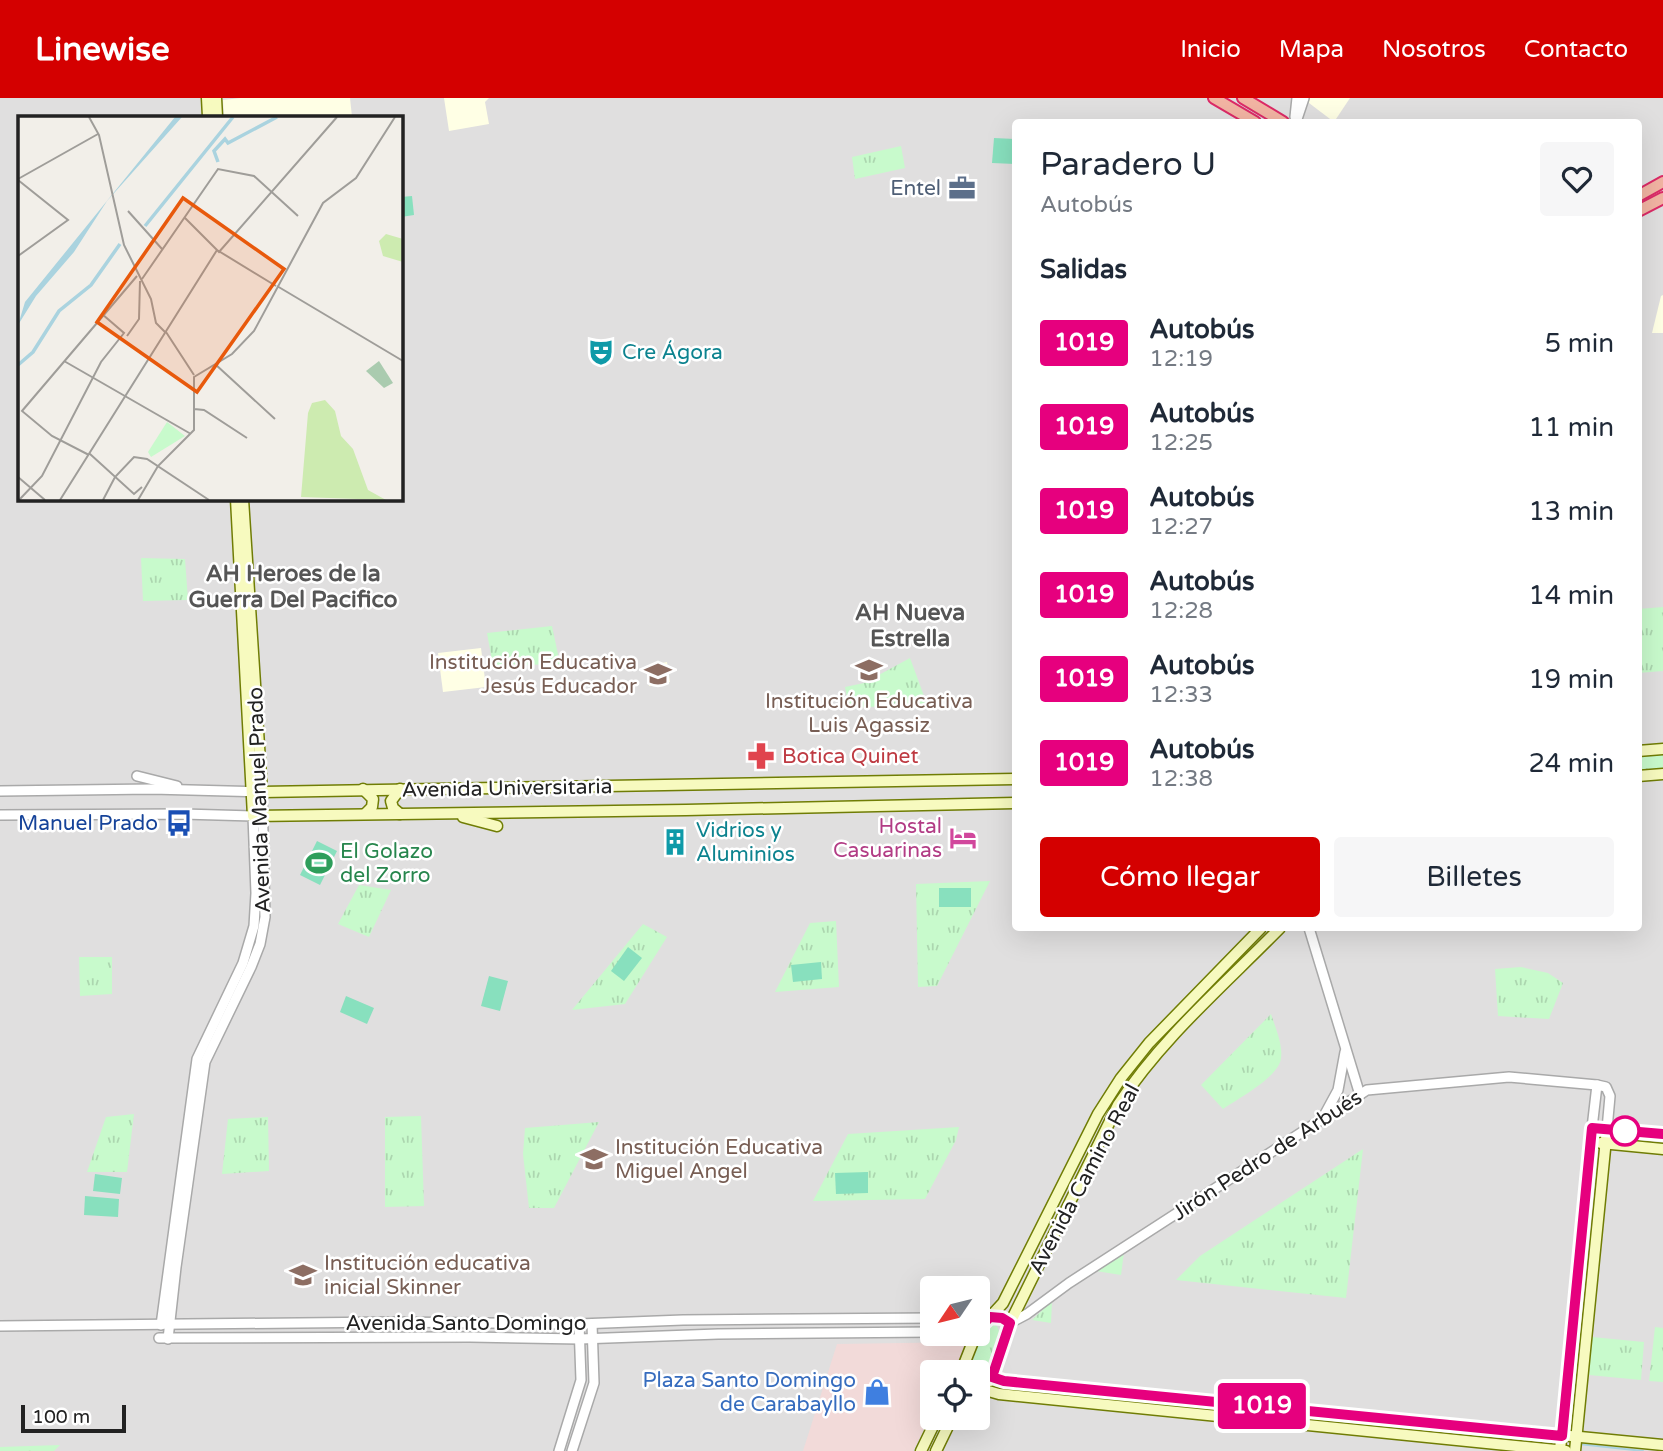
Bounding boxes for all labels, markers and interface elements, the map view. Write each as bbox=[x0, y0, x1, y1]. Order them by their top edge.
text: Linewise bbox=[35, 30, 170, 69]
text: Inicio bbox=[1180, 35, 1241, 64]
text: Mapa bbox=[1279, 35, 1344, 64]
text: Nosotros bbox=[1382, 35, 1486, 64]
text: Contacto bbox=[1524, 35, 1628, 64]
inset map bbox=[18, 116, 402, 500]
button: heart bbox=[1540, 142, 1614, 216]
text: Paradero U bbox=[1040, 145, 1216, 184]
office icon: Entel bbox=[947, 173, 977, 203]
place label: Entel bbox=[890, 176, 941, 201]
text: Autobús bbox=[1040, 191, 1133, 219]
text: Salidas bbox=[1040, 254, 1127, 285]
text: Autobús bbox=[1149, 314, 1254, 345]
text: 1019 bbox=[1054, 328, 1114, 357]
text: 5 min bbox=[1545, 328, 1614, 359]
theatre icon: Cre Ágora bbox=[586, 337, 616, 367]
place label: Cre Ágora bbox=[622, 340, 723, 365]
text: 12:19 bbox=[1149, 345, 1213, 373]
text: Autobús bbox=[1149, 398, 1254, 429]
text: 1019 bbox=[1054, 412, 1114, 441]
text: 11 min bbox=[1528, 412, 1614, 443]
text: 12:25 bbox=[1149, 429, 1213, 457]
text: Autobús bbox=[1149, 482, 1254, 513]
text: 1019 bbox=[1054, 496, 1114, 525]
text: 13 min bbox=[1528, 496, 1614, 527]
text: 12:27 bbox=[1149, 513, 1213, 541]
district label: AH Heroes de la Guerra Del Pacifico bbox=[188, 560, 398, 614]
text: Autobús bbox=[1149, 566, 1254, 597]
text: 1019 bbox=[1054, 580, 1114, 609]
text: 14 min bbox=[1528, 580, 1614, 611]
text: 12:28 bbox=[1149, 597, 1213, 625]
district label: AH Nueva Estrella bbox=[855, 599, 965, 653]
place label: Institución Educativa Jesús Educador bbox=[429, 650, 637, 699]
text: Autobús bbox=[1149, 650, 1254, 681]
school or university icon: Institución Educativa Luis Agassiz bbox=[854, 655, 884, 685]
school or university icon: Institución Educativa Jesús Educador bbox=[643, 659, 673, 689]
text: 1019 bbox=[1054, 664, 1114, 693]
text: 19 min bbox=[1528, 664, 1614, 695]
text: 12:33 bbox=[1149, 681, 1213, 709]
street label: Avenida Manuel Prado bbox=[243, 686, 276, 913]
place label: Institución Educativa Luis Agassiz bbox=[765, 689, 973, 738]
text: Autobús bbox=[1149, 734, 1254, 765]
pharmacy icon: Botica Quinet bbox=[746, 741, 776, 771]
place label: Botica Quinet bbox=[782, 744, 918, 769]
text: 1019 bbox=[1054, 748, 1114, 777]
text: 24 min bbox=[1528, 748, 1614, 779]
text: 12:38 bbox=[1149, 765, 1213, 793]
street label: Avenida Universitaria bbox=[401, 774, 613, 803]
bus stop icon: Manuel Prado bbox=[164, 808, 194, 838]
place label: Manuel Prado bbox=[18, 811, 158, 836]
place label: Hostal Casuarinas bbox=[833, 814, 942, 863]
place label: Vidrios y Aluminios bbox=[696, 818, 795, 867]
hotel icon: Hostal Casuarinas bbox=[948, 823, 978, 853]
building icon: Vidrios y Aluminios bbox=[660, 827, 690, 857]
button: Cómo llegar bbox=[1040, 837, 1320, 917]
button: Billetes bbox=[1334, 837, 1614, 917]
place label: El Golazo del Zorro bbox=[340, 839, 433, 888]
sports icon: El Golazo del Zorro bbox=[304, 848, 334, 878]
street label: Avenida Camino Real bbox=[1024, 1080, 1145, 1279]
street label: Jirón Pedro de Arbués bbox=[1168, 1085, 1367, 1226]
unlabelled marker bbox=[1610, 1116, 1640, 1146]
place label: Institución Educativa Miguel Angel bbox=[615, 1135, 823, 1184]
school or university icon: Institución Educativa Miguel Angel bbox=[579, 1144, 609, 1174]
place label: Institución educativa inicial Skinner bbox=[324, 1251, 531, 1300]
school or university icon: Institución educativa inicial Skinner bbox=[288, 1260, 318, 1290]
north arrow bbox=[920, 1276, 990, 1346]
map controls bbox=[920, 1276, 990, 1430]
street label: Avenida Santo Domingo bbox=[345, 1311, 587, 1336]
button: locate bbox=[920, 1360, 990, 1430]
place label: Plaza Santo Domingo de Carabayllo bbox=[642, 1368, 856, 1417]
shop icon: Plaza Santo Domingo de Carabayllo bbox=[862, 1377, 892, 1407]
line badge: 1019 bbox=[1213, 1383, 1311, 1429]
text: 1019 bbox=[1232, 1391, 1292, 1420]
scale bar bbox=[21, 1402, 126, 1434]
text: 100 m bbox=[32, 1406, 90, 1428]

